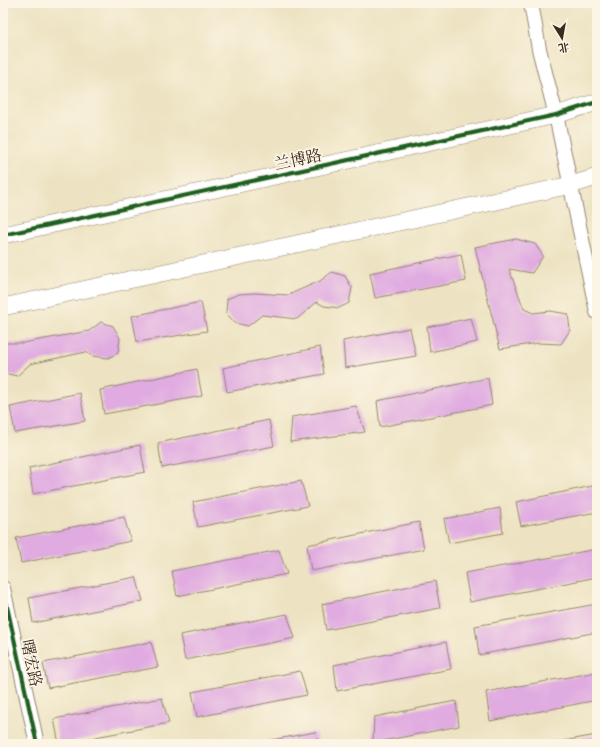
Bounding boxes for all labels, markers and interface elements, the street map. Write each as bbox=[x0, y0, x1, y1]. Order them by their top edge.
north arrow bbox=[542, 18, 582, 58]
text: 北 bbox=[557, 40, 570, 54]
street label: 兰博路 bbox=[273, 146, 324, 174]
street label: 曙宏路 bbox=[17, 638, 45, 689]

